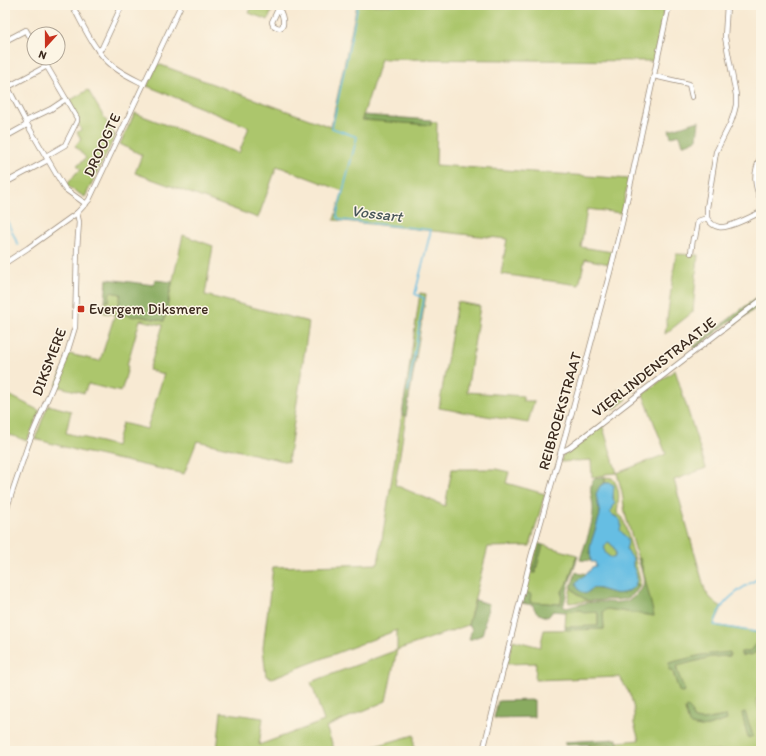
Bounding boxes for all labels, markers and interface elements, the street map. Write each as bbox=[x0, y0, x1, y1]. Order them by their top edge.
north arrow bbox=[26, 26, 66, 66]
text: N bbox=[37, 47, 48, 62]
street label: DROOGTE bbox=[79, 110, 125, 180]
water label: Vossart bbox=[350, 201, 406, 226]
place label: Evergem Diksmere bbox=[89, 300, 208, 318]
marker: Evergem Diksmere bbox=[76, 304, 86, 314]
street label: VIERLINDENSTRAATJE bbox=[588, 313, 720, 421]
street label: DIKSMERE bbox=[28, 326, 70, 398]
street label: REIBROEKSTRAAT bbox=[535, 349, 586, 472]

